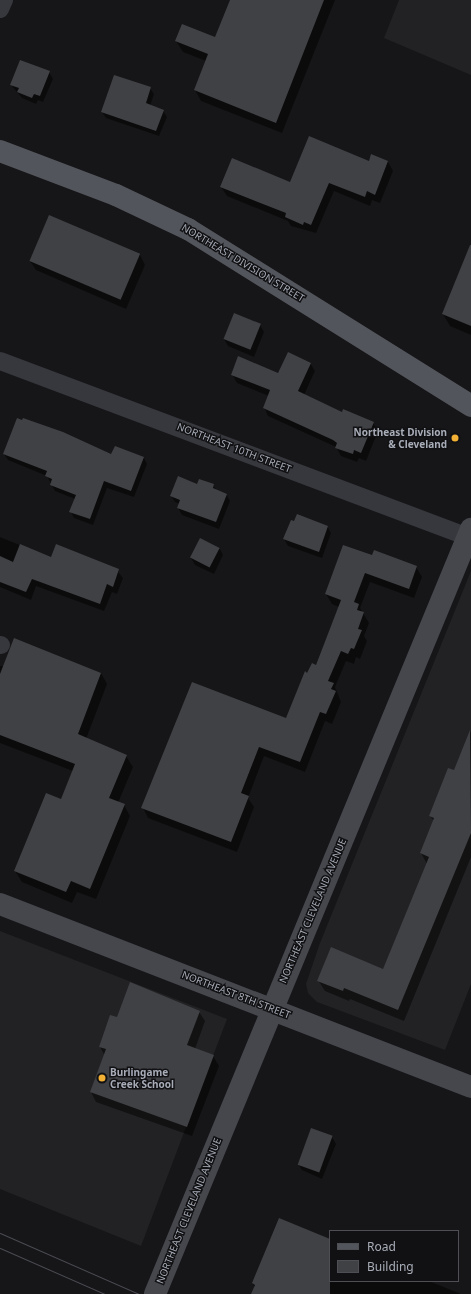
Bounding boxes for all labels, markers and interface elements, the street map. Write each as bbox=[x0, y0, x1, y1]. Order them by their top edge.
street label: NORTHEAST DIVISION STREET bbox=[179, 222, 307, 304]
street label: NORTHEAST 10TH STREET bbox=[175, 421, 293, 475]
place label: Northeast Division & Cleveland bbox=[354, 426, 447, 450]
marker: Northeast Division & Cleveland bbox=[450, 433, 460, 443]
street label: NORTHEAST CLEVELAND AVENUE bbox=[277, 837, 349, 985]
street label: NORTHEAST 8TH STREET bbox=[180, 969, 292, 1021]
place label: Burlingame Creek School bbox=[110, 1066, 174, 1090]
marker: Burlingame Creek School bbox=[97, 1073, 107, 1083]
street label: NORTHEAST CLEVELAND AVENUE bbox=[154, 1136, 224, 1286]
legend bbox=[329, 1230, 459, 1282]
text: Road bbox=[367, 1238, 396, 1255]
text: Building bbox=[367, 1258, 414, 1275]

